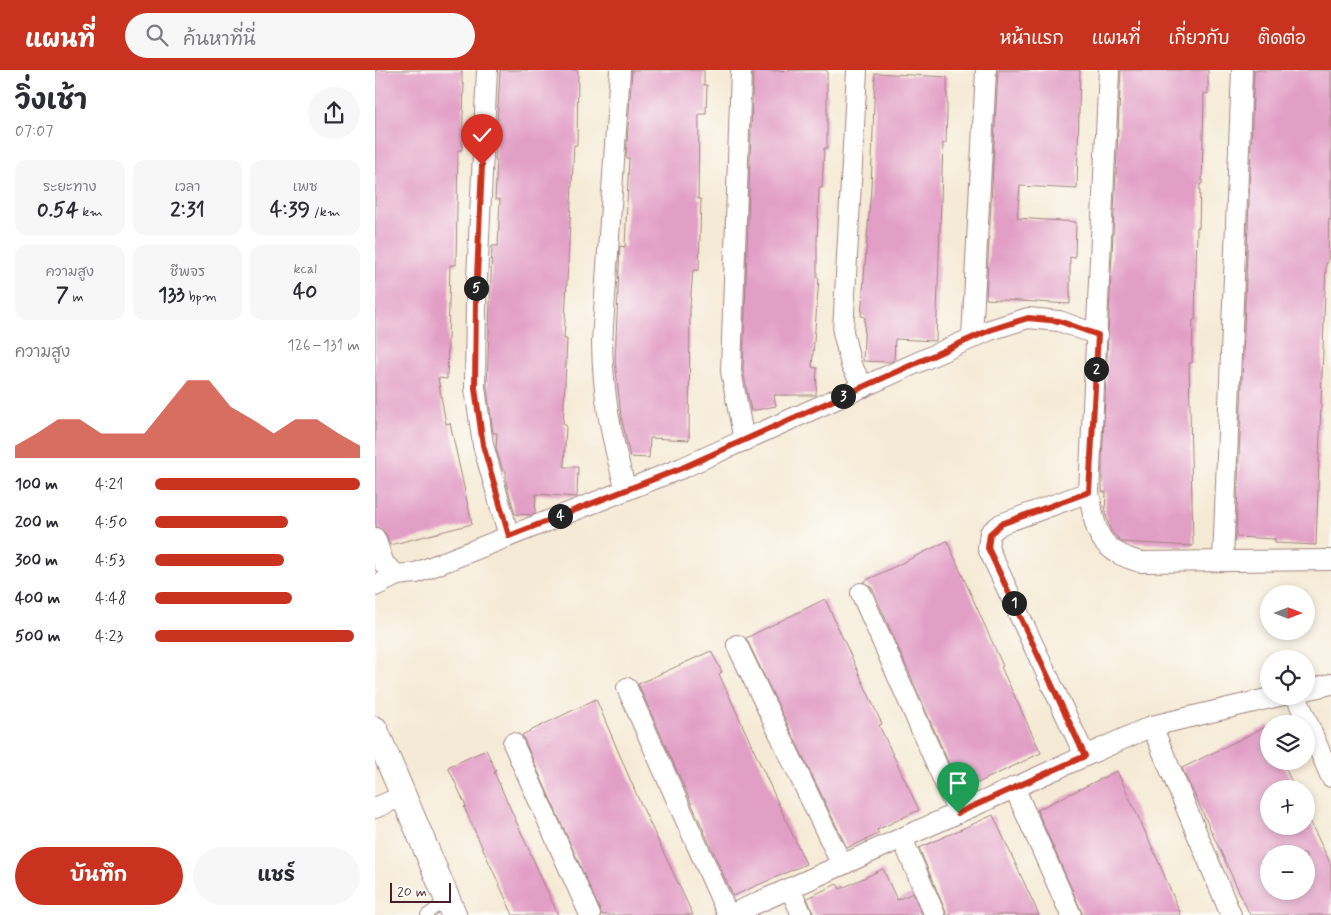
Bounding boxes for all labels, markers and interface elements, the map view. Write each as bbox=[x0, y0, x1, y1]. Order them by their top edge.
search box bbox=[125, 13, 475, 58]
icon: search bbox=[143, 21, 171, 49]
text: แผนที่ bbox=[25, 25, 95, 56]
text: ค้นหาที่นี่ bbox=[183, 27, 256, 52]
text: หน้าแรก bbox=[1000, 27, 1064, 51]
text: แผนที่ bbox=[1092, 27, 1140, 51]
text: เกี่ยวกับ bbox=[1168, 27, 1230, 51]
text: ติดต่อ bbox=[1258, 27, 1306, 51]
text: วิ่งเช้า bbox=[15, 83, 87, 120]
button: share bbox=[308, 87, 360, 139]
pin bbox=[461, 114, 503, 165]
text: 07:07 bbox=[15, 121, 53, 142]
icon: check bbox=[468, 121, 496, 149]
text: ระยะทาง bbox=[43, 178, 97, 196]
text: เวลา bbox=[175, 178, 200, 196]
text: เพซ bbox=[293, 178, 318, 196]
text: 0.54 bbox=[37, 196, 78, 224]
text: 2:31 bbox=[170, 196, 205, 224]
text: 4:39 bbox=[270, 196, 310, 224]
text: km bbox=[78, 203, 103, 221]
text: /km bbox=[310, 203, 340, 221]
text: kcal bbox=[293, 260, 317, 278]
text: ความสูง bbox=[46, 263, 94, 281]
text: ชีพจร bbox=[170, 263, 205, 281]
pin: 5 bbox=[463, 276, 489, 300]
text: 40 bbox=[293, 278, 317, 306]
text: 5 bbox=[472, 279, 481, 297]
text: 7 bbox=[56, 281, 69, 309]
text: 133 bbox=[158, 281, 185, 309]
text: m bbox=[69, 288, 84, 306]
text: bpm bbox=[185, 288, 217, 306]
text: 126–131 m bbox=[287, 335, 360, 356]
text: ความสูง bbox=[15, 342, 70, 363]
pin: 2 bbox=[1083, 356, 1109, 382]
text: 2 bbox=[1093, 360, 1100, 378]
pin: 3 bbox=[831, 384, 855, 408]
text: 3 bbox=[840, 387, 847, 405]
text: 100 m bbox=[15, 474, 58, 495]
text: 4:21 bbox=[95, 474, 123, 495]
pin: 4 bbox=[547, 504, 573, 528]
text: 4 bbox=[556, 507, 565, 525]
text: 200 m bbox=[15, 512, 59, 533]
text: 4:50 bbox=[95, 512, 127, 533]
text: 300 m bbox=[15, 550, 58, 571]
text: 4:53 bbox=[95, 550, 125, 571]
north arrow bbox=[1260, 585, 1315, 640]
map controls bbox=[1260, 585, 1315, 900]
text: 400 m bbox=[15, 588, 60, 609]
text: 4:48 bbox=[95, 588, 127, 609]
pin: 1 bbox=[1001, 590, 1027, 616]
text: 1 bbox=[1011, 594, 1018, 612]
text: 500 m bbox=[15, 626, 60, 647]
text: 4:23 bbox=[95, 626, 123, 647]
button: locate bbox=[1260, 650, 1315, 705]
button: layers bbox=[1260, 715, 1315, 770]
pin bbox=[937, 762, 979, 813]
icon: arrive bbox=[944, 769, 972, 797]
button: + bbox=[1260, 780, 1315, 835]
button: − bbox=[1260, 845, 1315, 900]
button: บันทึก bbox=[15, 847, 183, 905]
button: แชร์ bbox=[193, 847, 360, 905]
scale bar bbox=[390, 880, 451, 903]
text: 20 m bbox=[397, 883, 427, 901]

